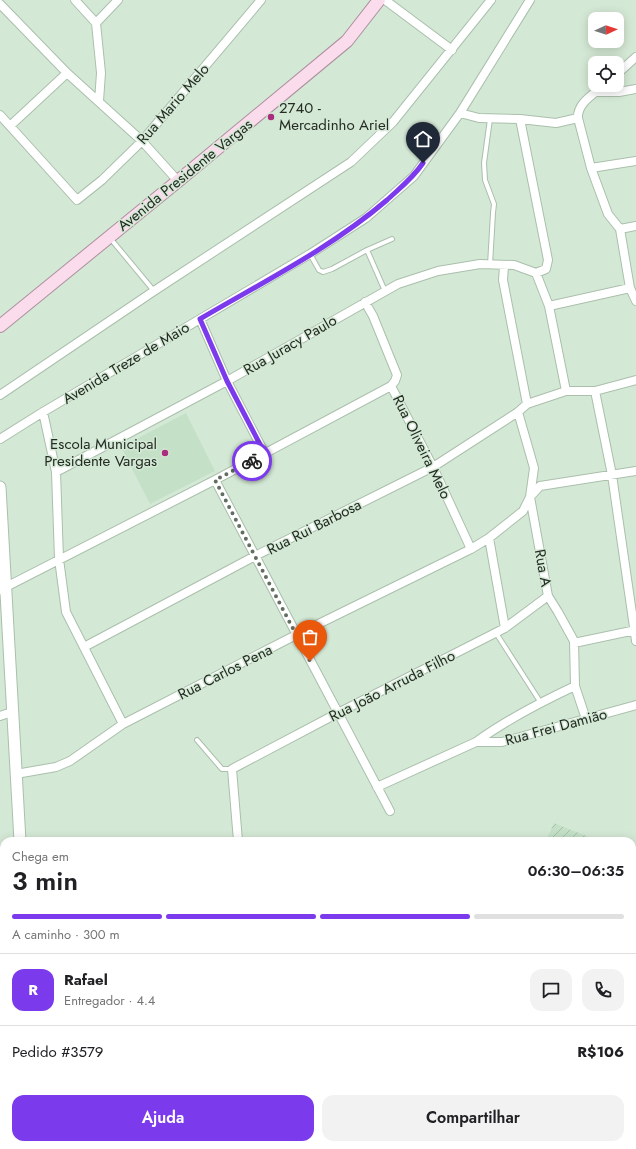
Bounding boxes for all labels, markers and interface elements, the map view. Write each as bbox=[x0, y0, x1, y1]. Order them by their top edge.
north arrow bbox=[588, 12, 624, 48]
map controls bbox=[588, 12, 624, 92]
button: locate bbox=[588, 56, 624, 92]
street label: Rua Mario Melo bbox=[132, 59, 214, 149]
place label: 2740 - Mercadinho Ariel bbox=[279, 97, 389, 136]
marker: 2740 - Mercadinho Ariel bbox=[266, 112, 276, 122]
street label: Avenida Presidente Vargas bbox=[113, 114, 257, 236]
pin bbox=[406, 122, 440, 163]
icon: home bbox=[412, 128, 434, 150]
street label: Rua Juracy Paulo bbox=[239, 309, 341, 381]
street label: Avenida Treze de Maio bbox=[58, 316, 194, 410]
street label: Rua Oliveira Melo bbox=[387, 391, 457, 503]
place label: Escola Municipal Presidente Vargas bbox=[44, 433, 157, 472]
courier bbox=[232, 441, 272, 481]
marker: Escola Municipal Presidente Vargas bbox=[160, 448, 170, 458]
icon: bike bbox=[241, 450, 263, 472]
street label: Rua Rui Barbosa bbox=[263, 494, 365, 560]
street label: Rua A bbox=[529, 547, 557, 589]
pin bbox=[293, 620, 327, 661]
icon: bag bbox=[299, 626, 321, 648]
street label: Rua Carlos Pena bbox=[174, 639, 276, 705]
street label: Rua João Arruda Filho bbox=[325, 645, 459, 727]
street label: Rua Frei Damião bbox=[503, 703, 609, 751]
text: Chega em bbox=[12, 847, 69, 866]
text: 06:30–06:35 bbox=[528, 860, 624, 882]
text: 3 min bbox=[12, 862, 78, 900]
text: A caminho · 300 m bbox=[12, 925, 120, 944]
text: Rafael bbox=[64, 969, 108, 991]
button: chat bbox=[530, 969, 572, 1011]
button: phone bbox=[582, 969, 624, 1011]
text: R bbox=[28, 979, 38, 1001]
text: Entregador · 4.4 bbox=[64, 991, 155, 1010]
text: Pedido #3579 bbox=[12, 1041, 103, 1063]
text: R$106 bbox=[577, 1041, 624, 1063]
button: Ajuda bbox=[12, 1095, 314, 1141]
button: Compartilhar bbox=[322, 1095, 624, 1141]

